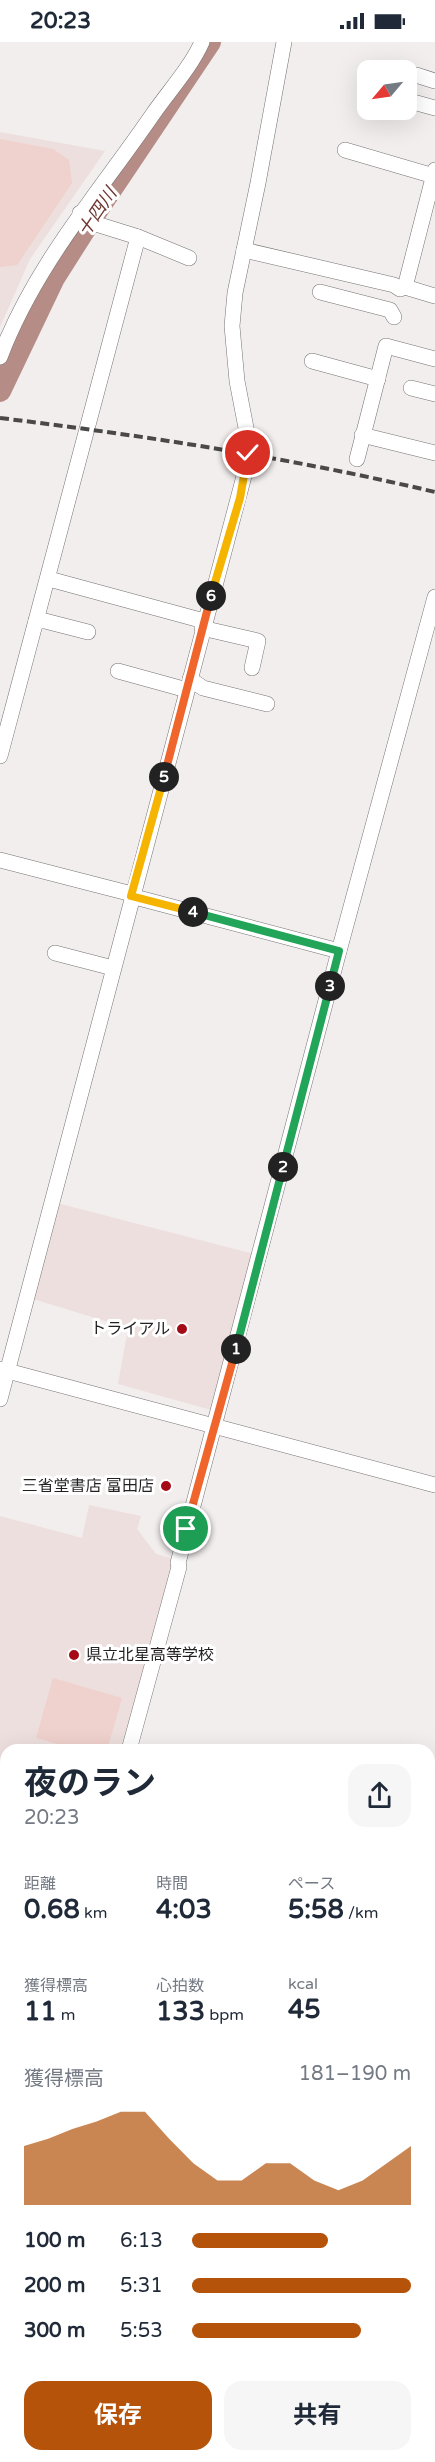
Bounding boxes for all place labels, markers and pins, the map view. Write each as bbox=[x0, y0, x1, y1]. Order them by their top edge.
pin bbox=[222, 427, 273, 478]
pin: 6 bbox=[196, 581, 226, 611]
pin: 5 bbox=[149, 762, 179, 792]
pin: 4 bbox=[178, 897, 208, 927]
pin: 3 bbox=[315, 971, 345, 1001]
pin: 2 bbox=[268, 1152, 298, 1182]
place label: トライアル bbox=[90, 1319, 170, 1339]
marker: トライアル bbox=[175, 1322, 189, 1336]
pin: 1 bbox=[221, 1334, 251, 1364]
place label: 三省堂書店 富田店 bbox=[22, 1476, 154, 1496]
marker: 三省堂書店 富田店 bbox=[159, 1479, 173, 1493]
pin bbox=[160, 1503, 211, 1554]
place label: 県立北星高等学校 bbox=[86, 1645, 214, 1665]
marker: 県立北星高等学校 bbox=[67, 1648, 81, 1662]

